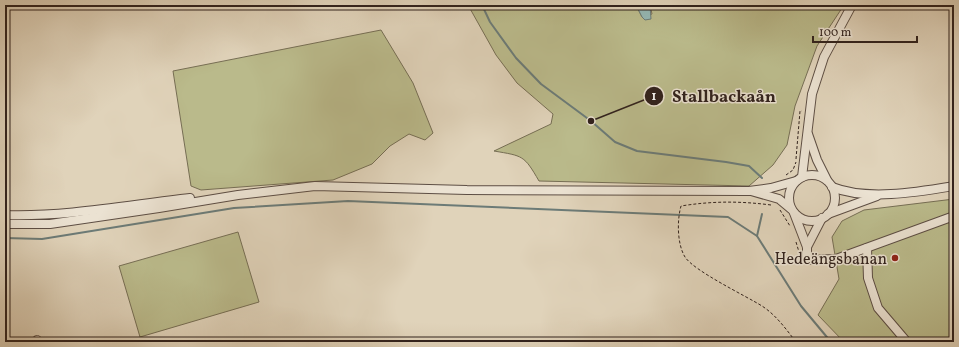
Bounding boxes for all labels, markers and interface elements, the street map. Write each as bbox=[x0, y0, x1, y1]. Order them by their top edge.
scale bar bbox=[813, 18, 917, 44]
text: 100 m bbox=[819, 25, 852, 41]
callout: Stallbackaån bbox=[644, 82, 784, 111]
text: Stallbackaån bbox=[672, 86, 776, 109]
text: 1 bbox=[652, 89, 657, 105]
place label: Hedeängsbanan bbox=[774, 249, 887, 271]
marker: Hedeängsbanan bbox=[890, 253, 900, 263]

